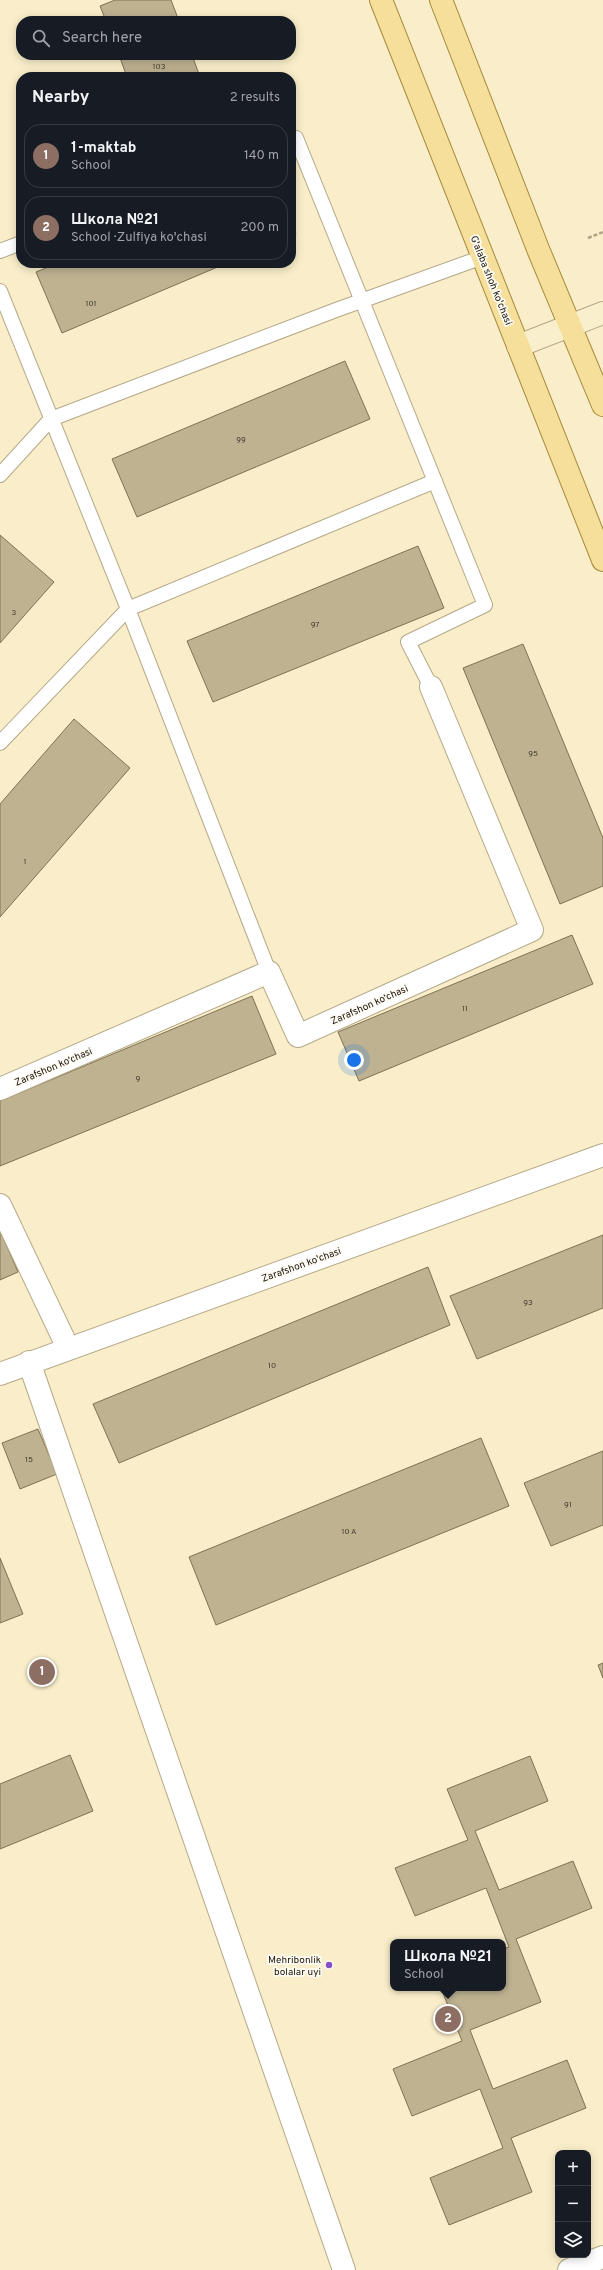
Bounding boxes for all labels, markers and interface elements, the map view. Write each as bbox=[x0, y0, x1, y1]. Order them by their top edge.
search box bbox=[16, 16, 296, 60]
icon: search bbox=[30, 27, 52, 49]
text: Search here bbox=[62, 29, 142, 48]
house number: 103 bbox=[153, 62, 166, 72]
text: Nearby bbox=[32, 87, 89, 109]
text: 2 results bbox=[230, 90, 280, 106]
text: 1-maktab bbox=[71, 139, 136, 158]
text: 1 bbox=[43, 148, 49, 164]
text: 140 m bbox=[244, 148, 279, 164]
text: School bbox=[71, 158, 111, 174]
text: Школа №21 bbox=[71, 211, 159, 230]
text: 2 bbox=[42, 220, 50, 236]
text: 200 m bbox=[240, 220, 279, 236]
text: School · Zulfiya ko'chasi bbox=[71, 230, 207, 246]
street label: G'alaba shoh ko'chasi bbox=[467, 234, 515, 327]
house number: 101 bbox=[85, 299, 97, 309]
house number: 99 bbox=[236, 435, 246, 445]
house number: 3 bbox=[12, 608, 17, 618]
house number: 97 bbox=[311, 620, 319, 630]
house number: 95 bbox=[528, 749, 538, 759]
house number: 1 bbox=[24, 857, 26, 867]
street label: Zarafshon ko‘chasi bbox=[329, 982, 410, 1028]
house number: 11 bbox=[462, 1004, 468, 1014]
street label: Zarafshon ko‘chasi bbox=[13, 1045, 95, 1090]
your location bbox=[344, 1050, 364, 1070]
house number: 9 bbox=[136, 1074, 141, 1084]
street label: Zarafshon ko'chasi bbox=[260, 1245, 343, 1286]
house number: 93 bbox=[523, 1298, 533, 1308]
house number: 10 bbox=[268, 1361, 276, 1371]
house number: 15 bbox=[25, 1455, 33, 1465]
house number: 91 bbox=[564, 1500, 572, 1510]
house number: 10 А bbox=[341, 1527, 357, 1537]
pin: 1 bbox=[29, 1657, 55, 1687]
popup bbox=[390, 1939, 506, 1991]
text: Школа №21 bbox=[404, 1948, 492, 1967]
place label: Mehribonlik bolalar uyi bbox=[268, 1954, 321, 1979]
marker: Mehribonlik bolalar uyi bbox=[324, 1960, 334, 1970]
text: School bbox=[404, 1967, 444, 1983]
pin: 2 bbox=[435, 2004, 461, 2034]
map controls bbox=[555, 2150, 591, 2258]
button: + bbox=[555, 2150, 591, 2186]
button: − bbox=[555, 2186, 591, 2222]
button: layers bbox=[555, 2222, 591, 2258]

